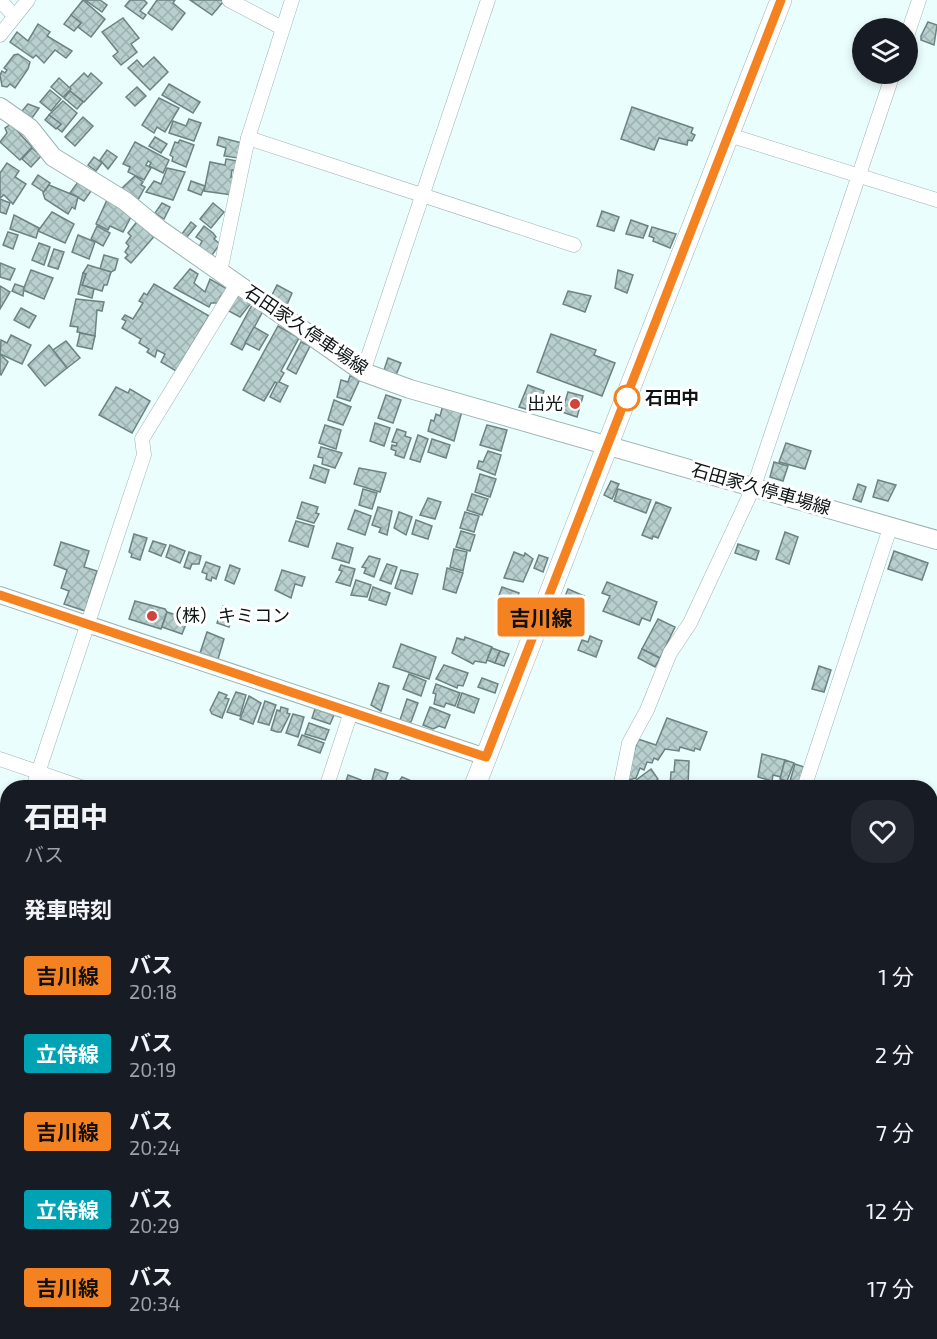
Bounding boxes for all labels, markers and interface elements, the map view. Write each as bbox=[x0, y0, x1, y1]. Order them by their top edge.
map controls bbox=[852, 18, 918, 84]
button: layers bbox=[852, 18, 918, 84]
street label: 石田家久停車場線 bbox=[241, 280, 372, 379]
marker: 石田中 bbox=[614, 385, 640, 411]
place label: 石田中 bbox=[645, 386, 699, 408]
place label: 出光 bbox=[527, 392, 563, 414]
marker: 出光 bbox=[568, 397, 582, 411]
street label: 石田家久停車場線 bbox=[689, 458, 834, 518]
line badge: 吉川線 bbox=[506, 598, 576, 636]
place label: （株）キミコン bbox=[164, 604, 290, 626]
text: 吉川線 bbox=[510, 605, 573, 630]
marker: （株）キミコン bbox=[145, 609, 159, 623]
text: 石田中 bbox=[24, 799, 108, 833]
button: heart bbox=[851, 800, 914, 863]
text: バス bbox=[24, 842, 64, 866]
text: 発車時刻 bbox=[24, 896, 112, 922]
text: バス bbox=[129, 951, 173, 977]
text: 吉川線 bbox=[36, 963, 99, 988]
text: 1 分 bbox=[878, 963, 914, 989]
text: 20:18 bbox=[129, 979, 177, 1003]
text: バス bbox=[129, 1029, 173, 1055]
text: 立侍線 bbox=[36, 1041, 99, 1066]
text: 2 分 bbox=[875, 1041, 914, 1067]
text: 20:19 bbox=[129, 1057, 176, 1081]
text: バス bbox=[129, 1107, 173, 1133]
text: 吉川線 bbox=[36, 1119, 99, 1144]
text: 7 分 bbox=[876, 1119, 914, 1145]
text: 20:24 bbox=[129, 1135, 181, 1159]
text: バス bbox=[129, 1185, 173, 1211]
text: 立侍線 bbox=[36, 1197, 99, 1222]
text: 12 分 bbox=[866, 1197, 914, 1223]
text: 20:29 bbox=[129, 1213, 180, 1237]
text: バス bbox=[129, 1263, 173, 1289]
text: 吉川線 bbox=[36, 1275, 99, 1300]
text: 17 分 bbox=[867, 1275, 914, 1301]
text: 20:34 bbox=[129, 1291, 180, 1315]

